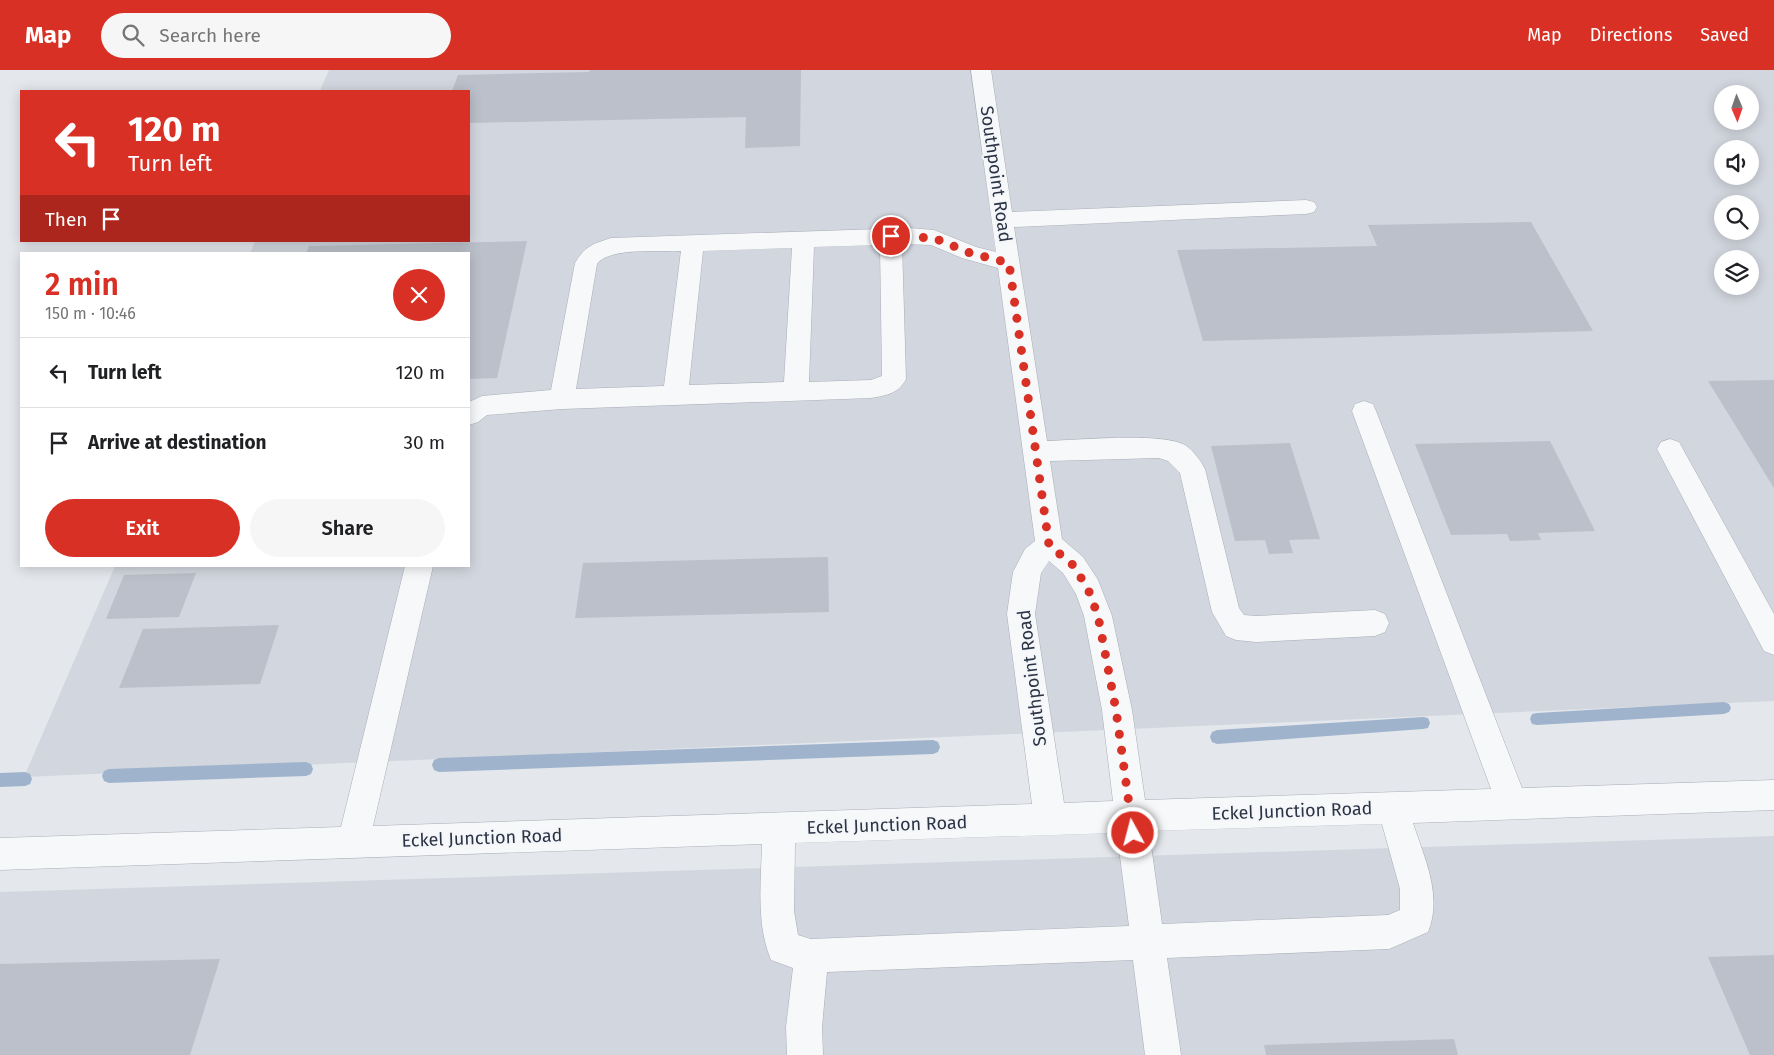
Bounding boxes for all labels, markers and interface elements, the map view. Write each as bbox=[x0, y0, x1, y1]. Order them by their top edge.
search box bbox=[101, 13, 451, 58]
text: Map bbox=[25, 21, 71, 49]
icon: search bbox=[119, 21, 147, 49]
text: Search here bbox=[159, 24, 261, 47]
text: Map bbox=[1527, 24, 1562, 46]
text: Directions bbox=[1590, 24, 1672, 46]
text: Saved bbox=[1700, 24, 1749, 46]
north arrow bbox=[1714, 85, 1759, 130]
map controls bbox=[1714, 85, 1759, 295]
street label: Southpoint Road bbox=[976, 104, 1016, 244]
text: 120 m bbox=[128, 108, 221, 150]
icon: left bbox=[45, 110, 110, 175]
button: sound bbox=[1714, 140, 1759, 185]
text: Turn left bbox=[128, 150, 212, 177]
button: search bbox=[1714, 195, 1759, 240]
icon: arrive bbox=[97, 205, 125, 233]
text: Then bbox=[45, 208, 87, 231]
pin bbox=[870, 215, 912, 257]
icon: arrive bbox=[877, 222, 905, 250]
button: layers bbox=[1714, 250, 1759, 295]
text: 2 min bbox=[45, 267, 119, 303]
button: close bbox=[393, 269, 445, 321]
text: 150 m · 10:46 bbox=[45, 304, 136, 323]
icon: left bbox=[45, 359, 73, 387]
text: Turn left bbox=[88, 361, 162, 384]
text: 120 m bbox=[395, 361, 445, 384]
icon: arrive bbox=[45, 429, 73, 457]
text: Arrive at destination bbox=[88, 431, 267, 454]
text: 30 m bbox=[404, 431, 445, 454]
button: Exit bbox=[45, 499, 240, 557]
button: Share bbox=[250, 499, 445, 557]
street label: Southpoint Road bbox=[1013, 608, 1051, 748]
street label: Eckel Junction Road bbox=[1211, 797, 1373, 825]
position arrow bbox=[1106, 806, 1158, 858]
street label: Eckel Junction Road bbox=[806, 811, 968, 839]
street label: Eckel Junction Road bbox=[401, 824, 563, 852]

